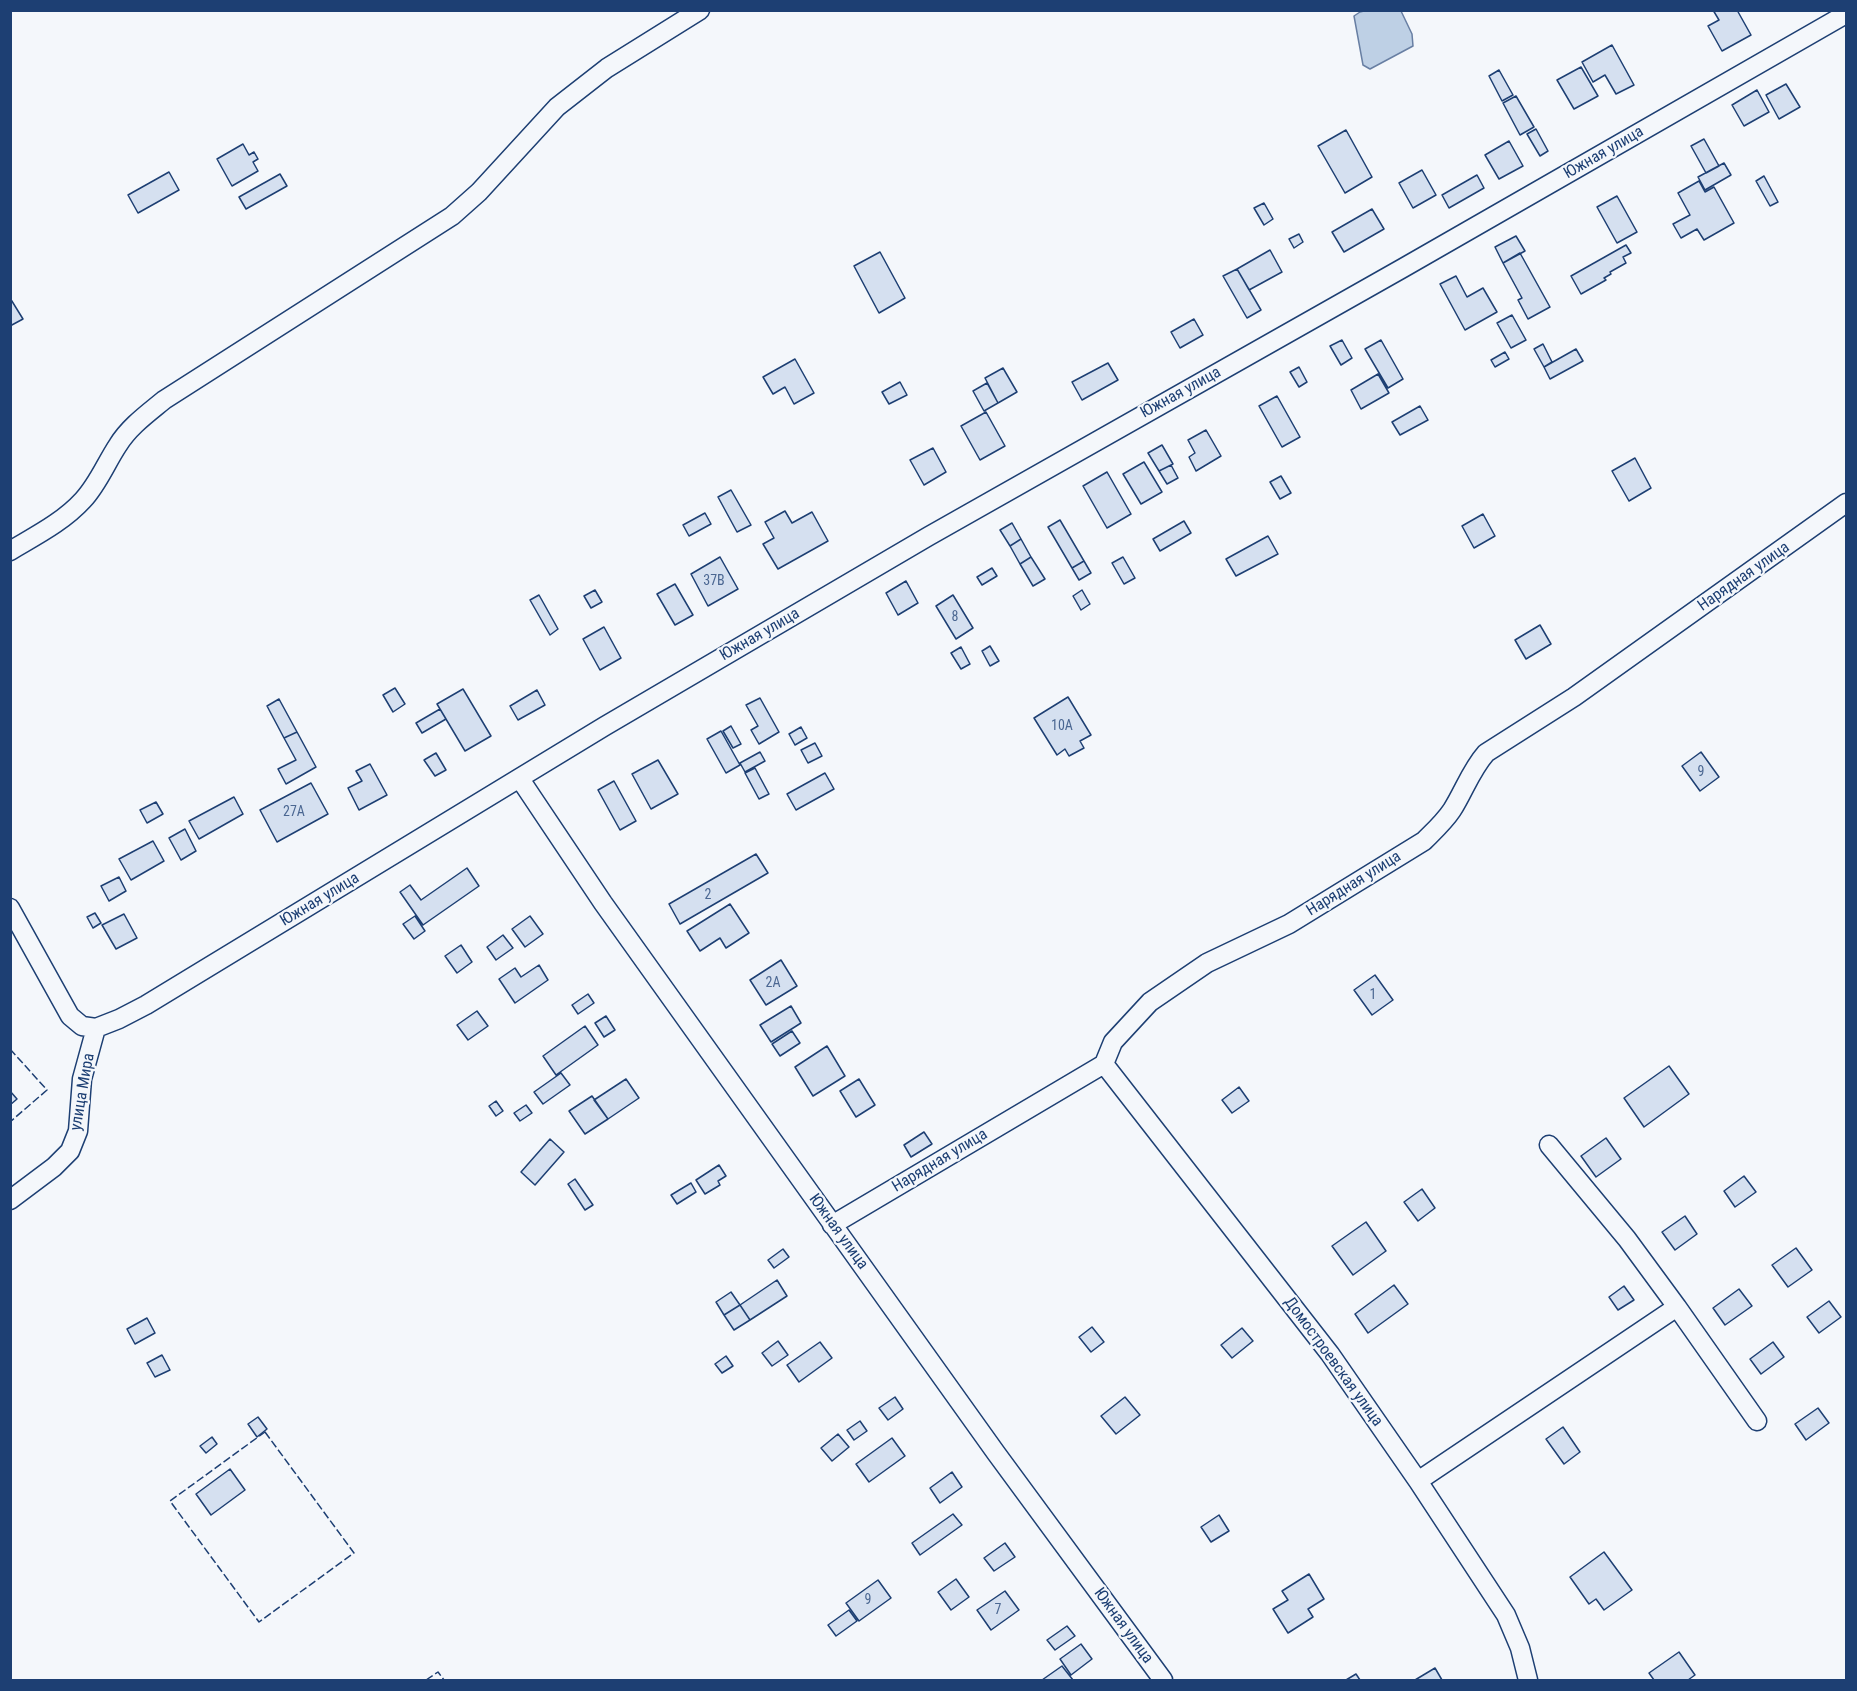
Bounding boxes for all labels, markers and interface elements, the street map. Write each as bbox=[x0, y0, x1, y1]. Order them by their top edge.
street label: Южная улица bbox=[1561, 122, 1647, 184]
street label: Южная улица bbox=[1138, 363, 1224, 423]
street label: Нарядная улица bbox=[1694, 538, 1794, 616]
house number: 37В bbox=[703, 573, 725, 589]
street label: Южная улица bbox=[717, 604, 803, 666]
house number: 8 bbox=[952, 609, 958, 625]
house number: 10А bbox=[1051, 718, 1073, 734]
house number: 9 bbox=[1698, 764, 1704, 780]
house number: 27А bbox=[283, 804, 305, 820]
street label: Нарядная улица bbox=[1303, 847, 1405, 921]
street label: Южная улица bbox=[277, 869, 363, 931]
house number: 2 bbox=[705, 887, 711, 903]
house number: 2А bbox=[766, 975, 780, 991]
house number: 1 bbox=[1370, 987, 1376, 1003]
street label: улица Мира bbox=[67, 1052, 99, 1132]
street label: Нарядная улица bbox=[889, 1125, 991, 1197]
street label: Южная улица bbox=[804, 1190, 872, 1274]
street label: Домостроевская улица bbox=[1280, 1293, 1386, 1431]
street label: Южная улица bbox=[1089, 1584, 1157, 1668]
house number: 9 bbox=[865, 1592, 871, 1608]
house number: 7 bbox=[995, 1602, 1001, 1618]

